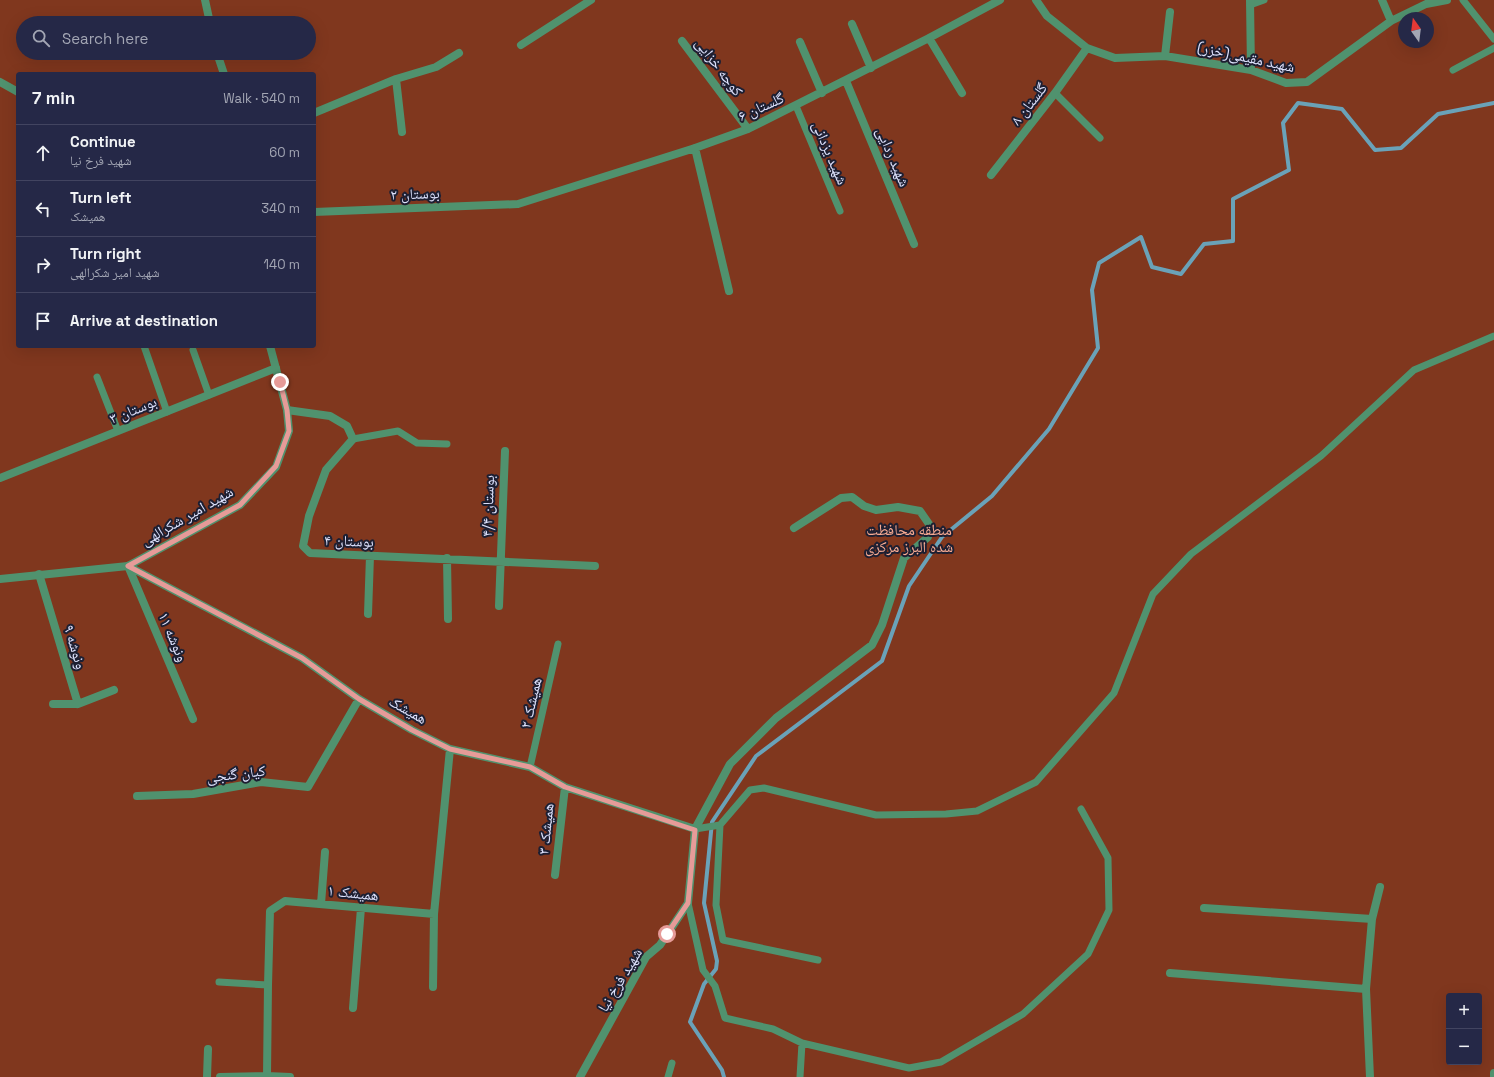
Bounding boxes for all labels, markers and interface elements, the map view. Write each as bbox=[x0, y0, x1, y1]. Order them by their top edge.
north arrow bbox=[1398, 12, 1434, 48]
search box bbox=[16, 16, 316, 60]
icon: search bbox=[30, 27, 52, 49]
text: Search here bbox=[62, 29, 148, 48]
street label: کوچه خزایی bbox=[691, 34, 747, 100]
street label: شهید مقیمی(‌خزر) bbox=[1195, 37, 1297, 77]
street label: گلستان ۸ bbox=[1006, 78, 1052, 129]
text: 7 min bbox=[32, 87, 75, 109]
street label: گلستان ۶ bbox=[735, 88, 788, 126]
text: Walk · 540 m bbox=[223, 90, 300, 107]
street label: شهید یزدانی bbox=[808, 118, 852, 188]
street label: شهید ردایی bbox=[871, 124, 915, 190]
text: Continue bbox=[70, 132, 136, 151]
icon: ahead bbox=[32, 142, 54, 164]
text: 60 m bbox=[269, 144, 300, 161]
text: شهید فرخ نیا bbox=[70, 152, 132, 169]
street label: بوستان ۲ bbox=[390, 183, 440, 205]
text: Turn left bbox=[70, 188, 132, 207]
icon: left bbox=[32, 198, 54, 220]
text: 340 m bbox=[261, 200, 300, 217]
text: همیشک bbox=[70, 208, 105, 225]
text: Turn right bbox=[70, 244, 141, 263]
icon: right bbox=[32, 254, 54, 276]
text: 140 m bbox=[264, 256, 300, 273]
text: شهید امیر شکرالهی bbox=[70, 264, 160, 281]
icon: arrive bbox=[32, 310, 54, 332]
text: Arrive at destination bbox=[70, 311, 218, 330]
route end bbox=[271, 373, 289, 391]
street label: بوستان ۳ bbox=[106, 391, 160, 429]
street label: بوستان ۴/۴ bbox=[477, 475, 499, 537]
street label: شهید امیر شکرالهی bbox=[137, 481, 237, 550]
park label: منطقه محافظت شده البرز مرکزی bbox=[865, 520, 953, 557]
street label: بوستان ۴ bbox=[324, 530, 374, 552]
street label: ونوشه ۱۱ bbox=[155, 609, 192, 665]
street label: ونوشه ۹ bbox=[60, 622, 91, 671]
street label: همیشک ۲ bbox=[515, 676, 546, 730]
street label: همیشک bbox=[386, 691, 431, 728]
street label: کیان گنجی bbox=[206, 760, 266, 788]
street label: همیشک ۳ bbox=[533, 802, 558, 856]
street label: همیشک ۱ bbox=[326, 880, 380, 905]
route start bbox=[658, 925, 676, 943]
street label: شهید فرخ نیا bbox=[593, 944, 647, 1016]
map controls bbox=[1446, 993, 1482, 1065]
button: + bbox=[1446, 993, 1482, 1029]
button: − bbox=[1446, 1029, 1482, 1065]

